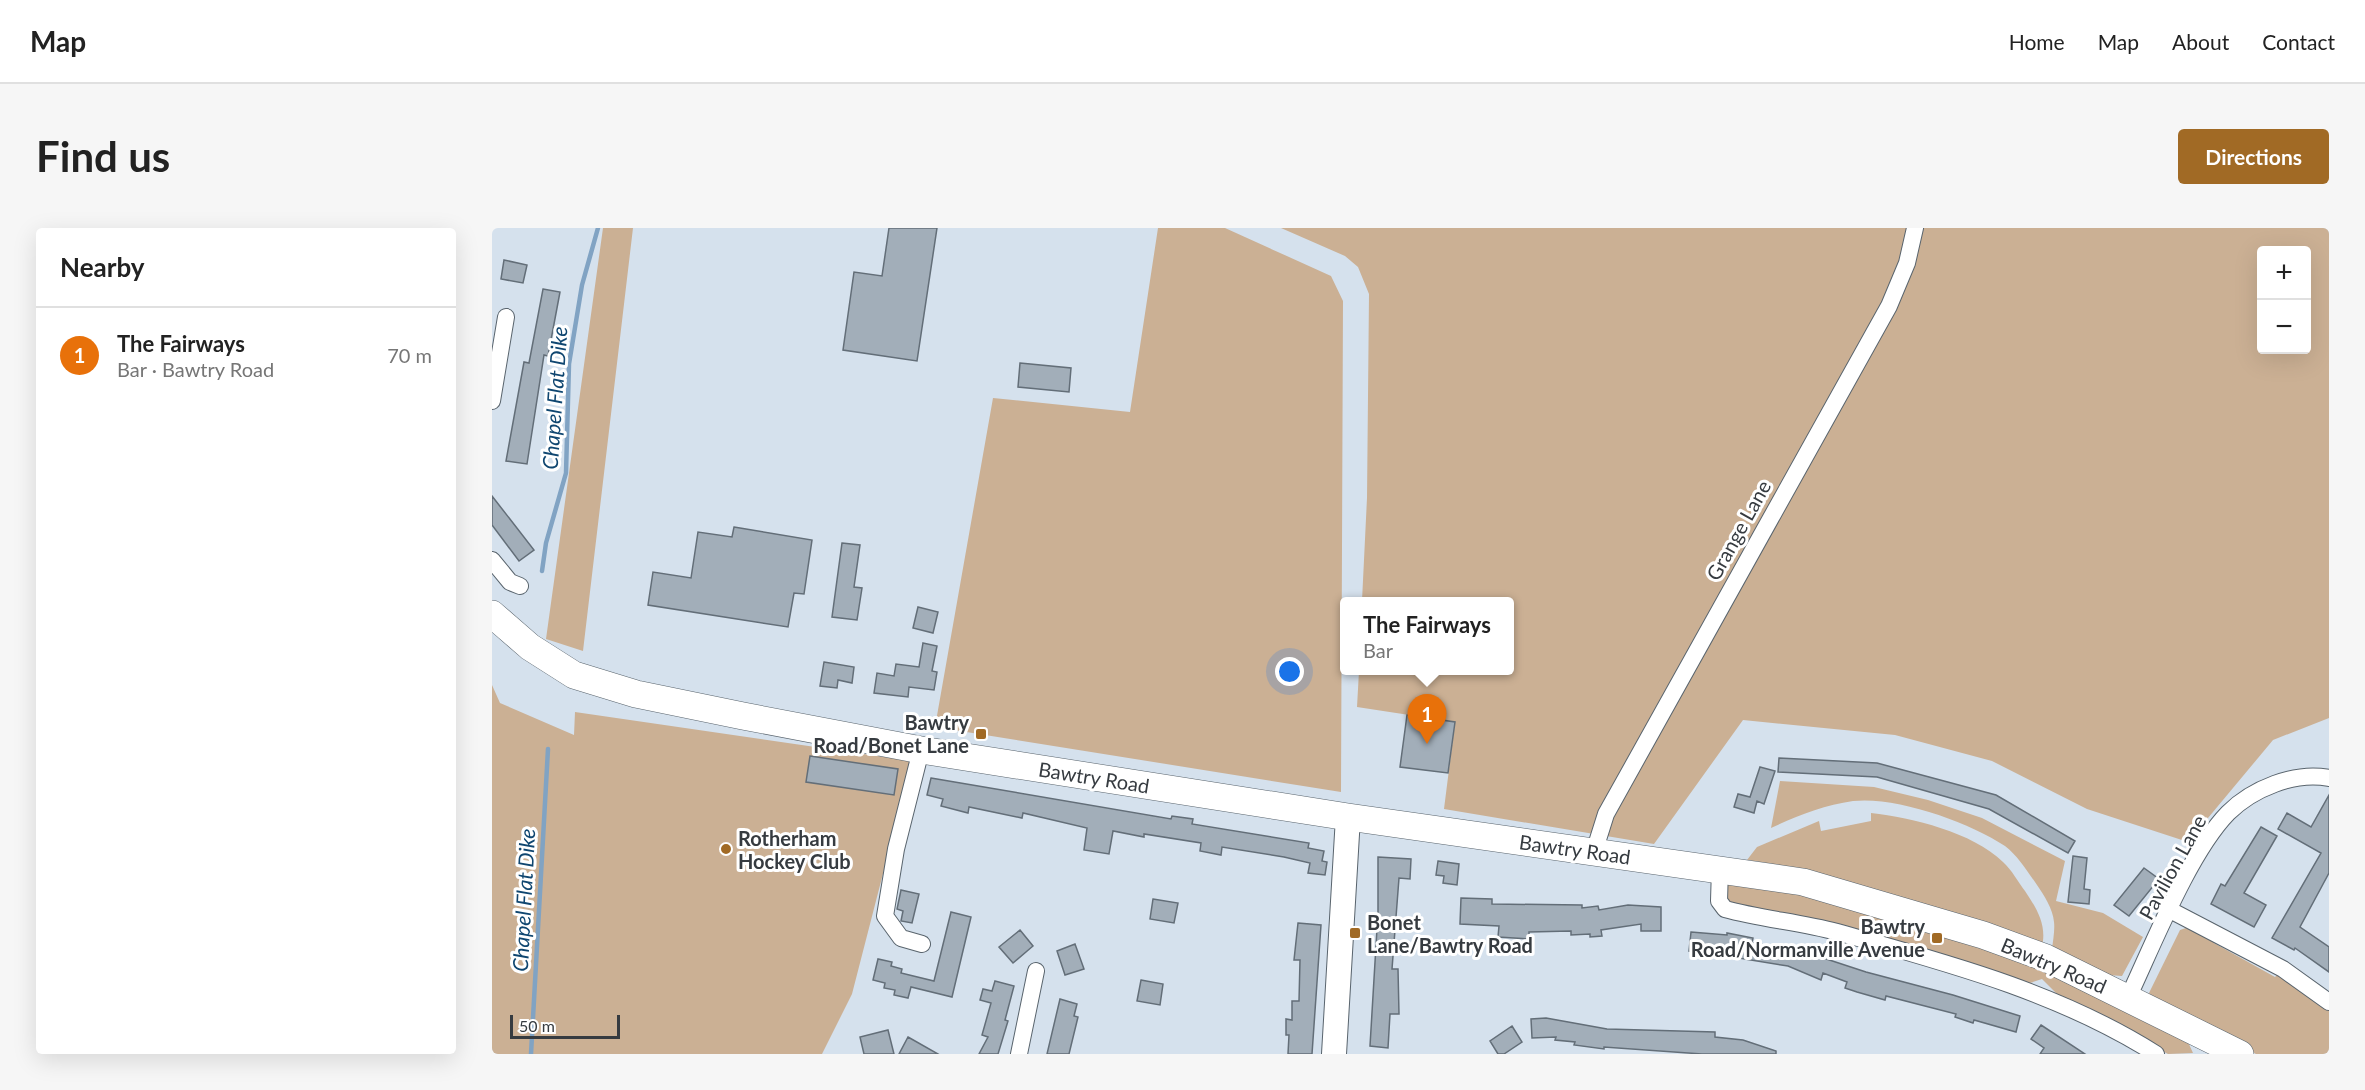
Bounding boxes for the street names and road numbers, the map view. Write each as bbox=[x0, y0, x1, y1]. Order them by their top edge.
street label: Grange Lane bbox=[1701, 476, 1775, 584]
street label: Bawtry Road bbox=[1037, 756, 1151, 798]
street label: Pavilion Lane bbox=[2133, 811, 2211, 923]
street label: Bawtry Road bbox=[1518, 829, 1632, 869]
street label: Bawtry Road bbox=[1998, 932, 2110, 998]

